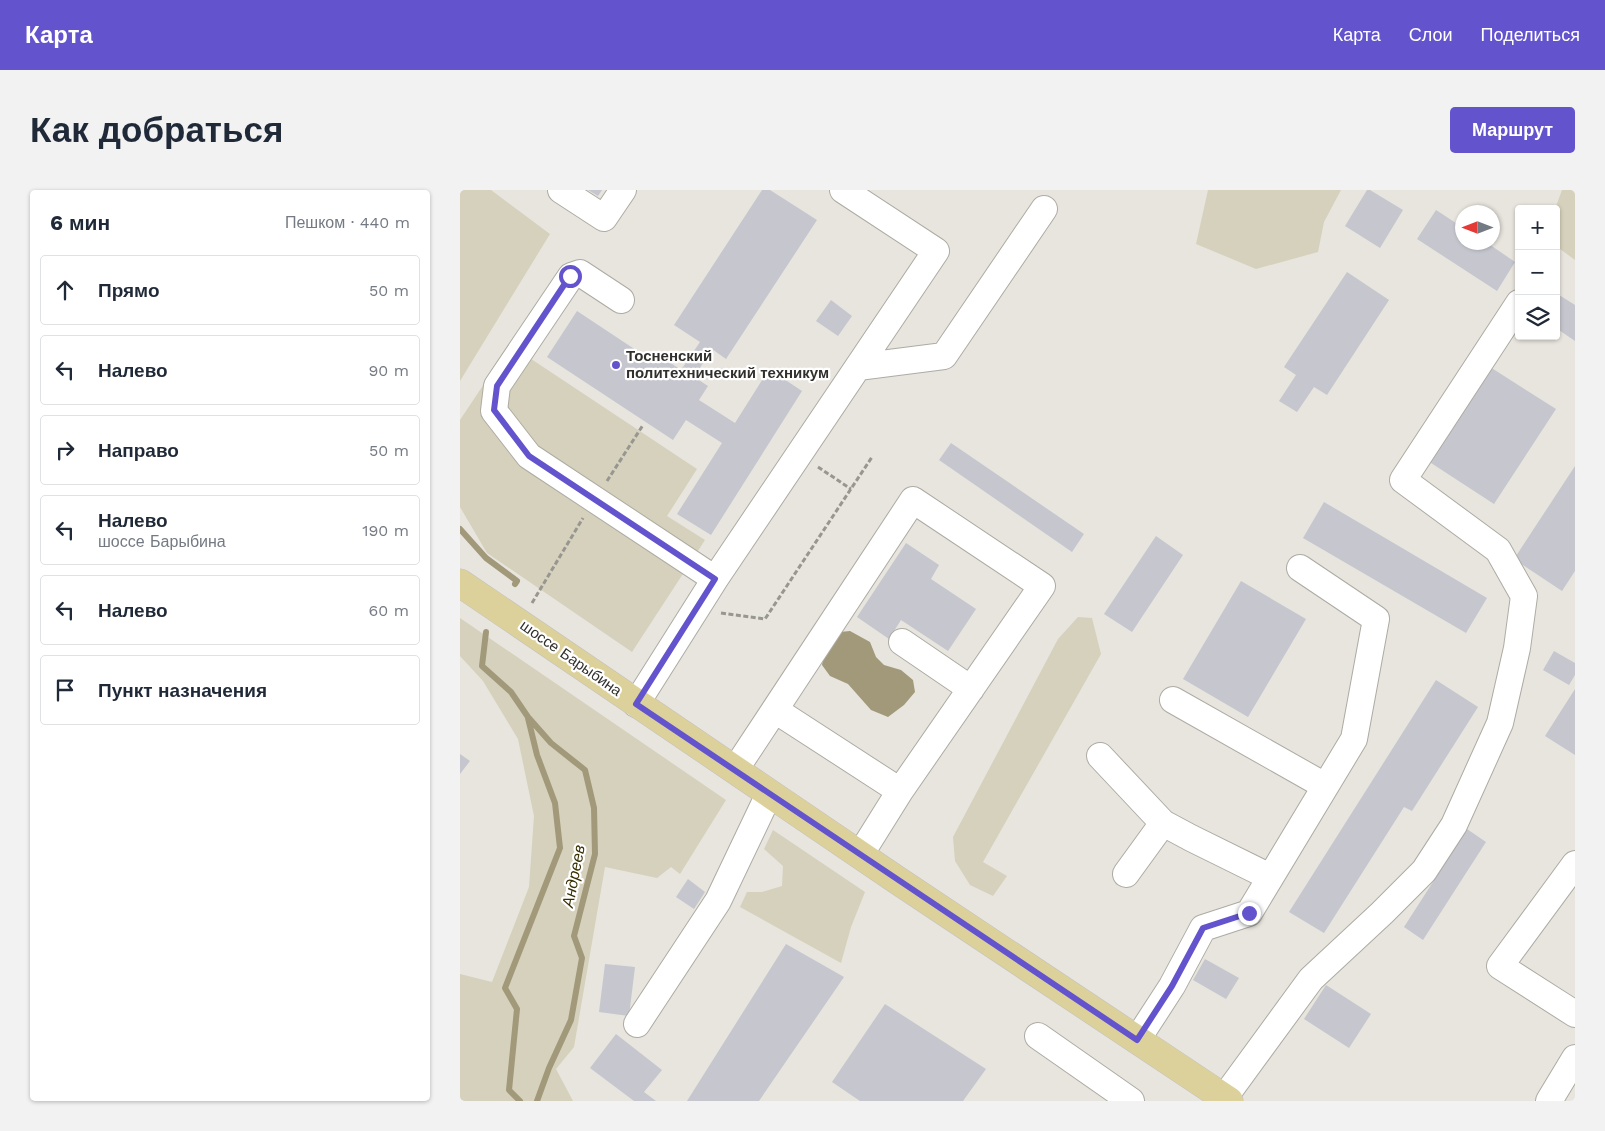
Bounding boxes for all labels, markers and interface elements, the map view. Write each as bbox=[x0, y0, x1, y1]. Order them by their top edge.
text: Карта bbox=[25, 21, 93, 49]
text: Карта bbox=[1333, 24, 1381, 45]
text: Слои bbox=[1409, 24, 1453, 45]
text: Поделиться bbox=[1481, 24, 1580, 45]
button: Маршрут bbox=[1450, 107, 1575, 153]
text: Как добраться bbox=[30, 109, 283, 151]
north arrow bbox=[1455, 205, 1500, 250]
map controls bbox=[1515, 205, 1560, 340]
button: + bbox=[1515, 205, 1560, 250]
text: 6 мин bbox=[50, 210, 110, 235]
text: Пешком · 440 m bbox=[285, 213, 410, 232]
button: − bbox=[1515, 250, 1560, 295]
route start bbox=[559, 265, 582, 288]
icon: ahead bbox=[51, 276, 79, 304]
text: Прямо bbox=[98, 279, 160, 302]
text: 50 m bbox=[369, 281, 409, 300]
button: layers bbox=[1515, 295, 1560, 340]
place label: Тосненский политехнический техникум bbox=[626, 347, 829, 382]
icon: left bbox=[51, 356, 79, 384]
text: Налево bbox=[98, 359, 168, 382]
marker: Тосненский политехнический техникум bbox=[610, 359, 622, 371]
text: 90 m bbox=[368, 361, 409, 380]
icon: right bbox=[51, 436, 79, 464]
text: Направо bbox=[98, 439, 179, 462]
text: 50 m bbox=[369, 441, 409, 460]
text: Налево bbox=[98, 509, 168, 532]
icon: left bbox=[51, 516, 79, 544]
text: 190 m bbox=[362, 521, 409, 540]
text: шоссе Барыбина bbox=[98, 532, 226, 551]
icon: left bbox=[51, 596, 79, 624]
text: Налево bbox=[98, 599, 168, 622]
text: 60 m bbox=[369, 601, 409, 620]
street label: шоссе Барыбина bbox=[517, 616, 626, 700]
icon: arrive bbox=[51, 676, 79, 704]
text: Пункт назначения bbox=[98, 679, 267, 702]
water label: Андреев bbox=[558, 843, 589, 910]
route end bbox=[1238, 902, 1261, 925]

